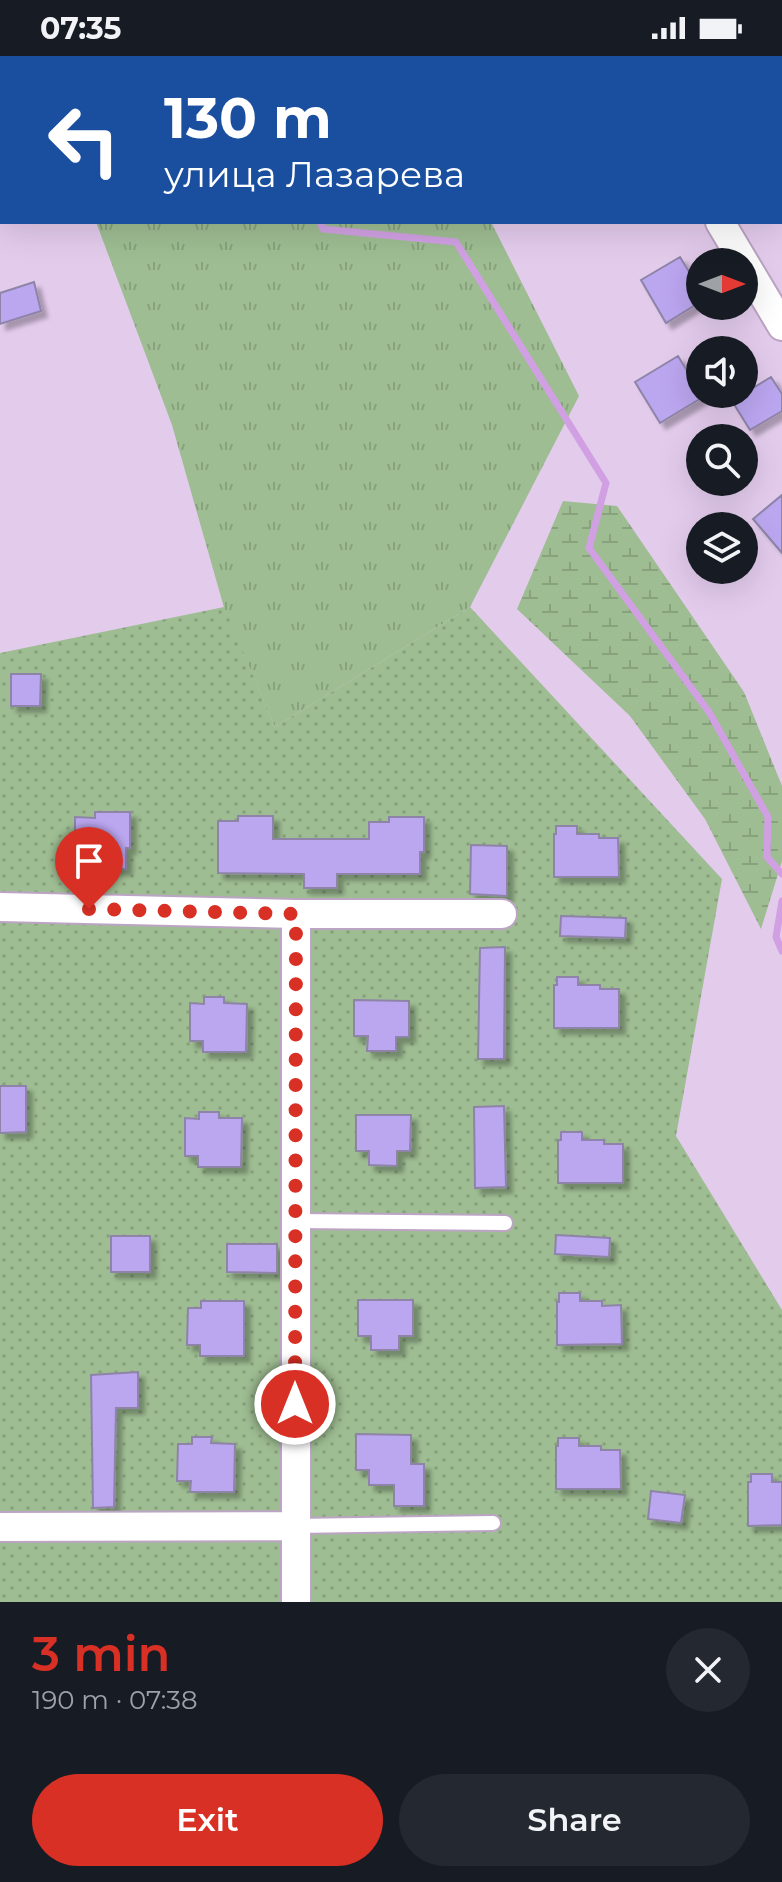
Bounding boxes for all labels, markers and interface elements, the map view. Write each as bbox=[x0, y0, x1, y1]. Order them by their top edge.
text: 07:35 bbox=[40, 10, 121, 47]
text: 130 m bbox=[164, 84, 332, 152]
icon: left bbox=[32, 88, 136, 192]
text: улица Лазарева bbox=[164, 152, 465, 196]
north arrow bbox=[686, 248, 758, 320]
map controls bbox=[686, 248, 758, 584]
button: sound bbox=[686, 336, 758, 408]
button: search bbox=[686, 424, 758, 496]
button: layers bbox=[686, 512, 758, 584]
pin bbox=[55, 827, 123, 909]
icon: arrive bbox=[67, 839, 111, 883]
position arrow bbox=[253, 1362, 337, 1446]
text: 3 min bbox=[32, 1625, 170, 1683]
button: close bbox=[666, 1628, 750, 1712]
text: 190 m · 07:38 bbox=[32, 1684, 198, 1716]
button: Exit bbox=[32, 1774, 383, 1866]
button: Share bbox=[399, 1774, 750, 1866]

